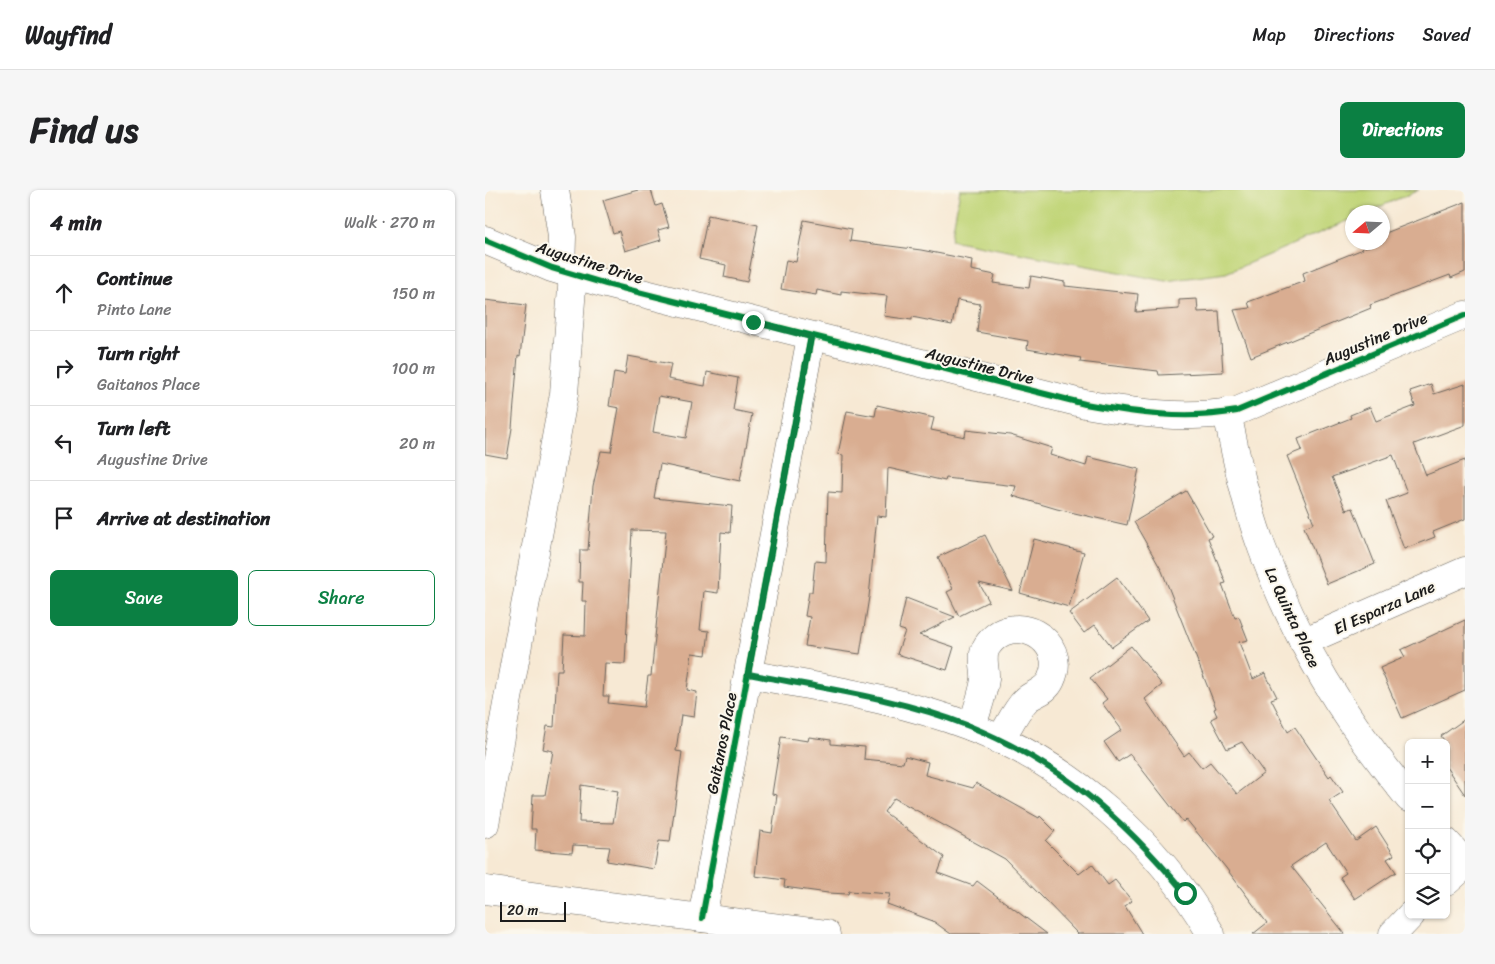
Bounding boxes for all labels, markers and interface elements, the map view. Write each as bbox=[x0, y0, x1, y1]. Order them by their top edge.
text: Wayfind bbox=[25, 14, 111, 56]
text: Map bbox=[1253, 19, 1286, 51]
text: Directions bbox=[1314, 19, 1395, 51]
text: Saved bbox=[1423, 19, 1470, 51]
text: Find us bbox=[30, 99, 138, 161]
button: Directions bbox=[1340, 102, 1465, 158]
text: 4 min bbox=[50, 204, 102, 242]
north arrow bbox=[1345, 205, 1390, 250]
text: Walk · 270 m bbox=[344, 208, 435, 237]
street label: Augustine Drive bbox=[532, 232, 647, 293]
text: Continue bbox=[97, 262, 173, 295]
icon: ahead bbox=[50, 279, 78, 307]
text: 150 m bbox=[392, 279, 435, 308]
text: Pinto Lane bbox=[97, 295, 171, 324]
street label: Augustine Drive bbox=[1318, 303, 1432, 374]
route end bbox=[742, 311, 765, 334]
text: Turn right bbox=[97, 337, 179, 370]
street label: Augustine Drive bbox=[922, 338, 1037, 393]
icon: right bbox=[50, 354, 78, 382]
text: 100 m bbox=[391, 354, 435, 383]
text: Gaitanos Place bbox=[97, 370, 200, 399]
text: Turn left bbox=[97, 412, 170, 445]
icon: left bbox=[50, 429, 78, 457]
text: 20 m bbox=[399, 429, 435, 458]
text: Augustine Drive bbox=[97, 445, 208, 474]
text: Arrive at destination bbox=[97, 502, 270, 535]
icon: arrive bbox=[50, 504, 78, 532]
street label: La Quinta Place bbox=[1256, 562, 1329, 673]
button: Save bbox=[50, 570, 238, 626]
button: Share bbox=[248, 570, 435, 626]
street label: El Esparza Lane bbox=[1329, 572, 1440, 643]
street label: Gaitanos Place bbox=[697, 690, 746, 796]
map controls bbox=[1405, 739, 1450, 919]
button: + bbox=[1405, 739, 1450, 784]
button: − bbox=[1405, 784, 1450, 829]
button: locate bbox=[1405, 829, 1450, 874]
button: layers bbox=[1405, 874, 1450, 919]
route start bbox=[1174, 882, 1197, 905]
text: 20 m bbox=[507, 898, 538, 923]
scale bar bbox=[500, 899, 566, 922]

